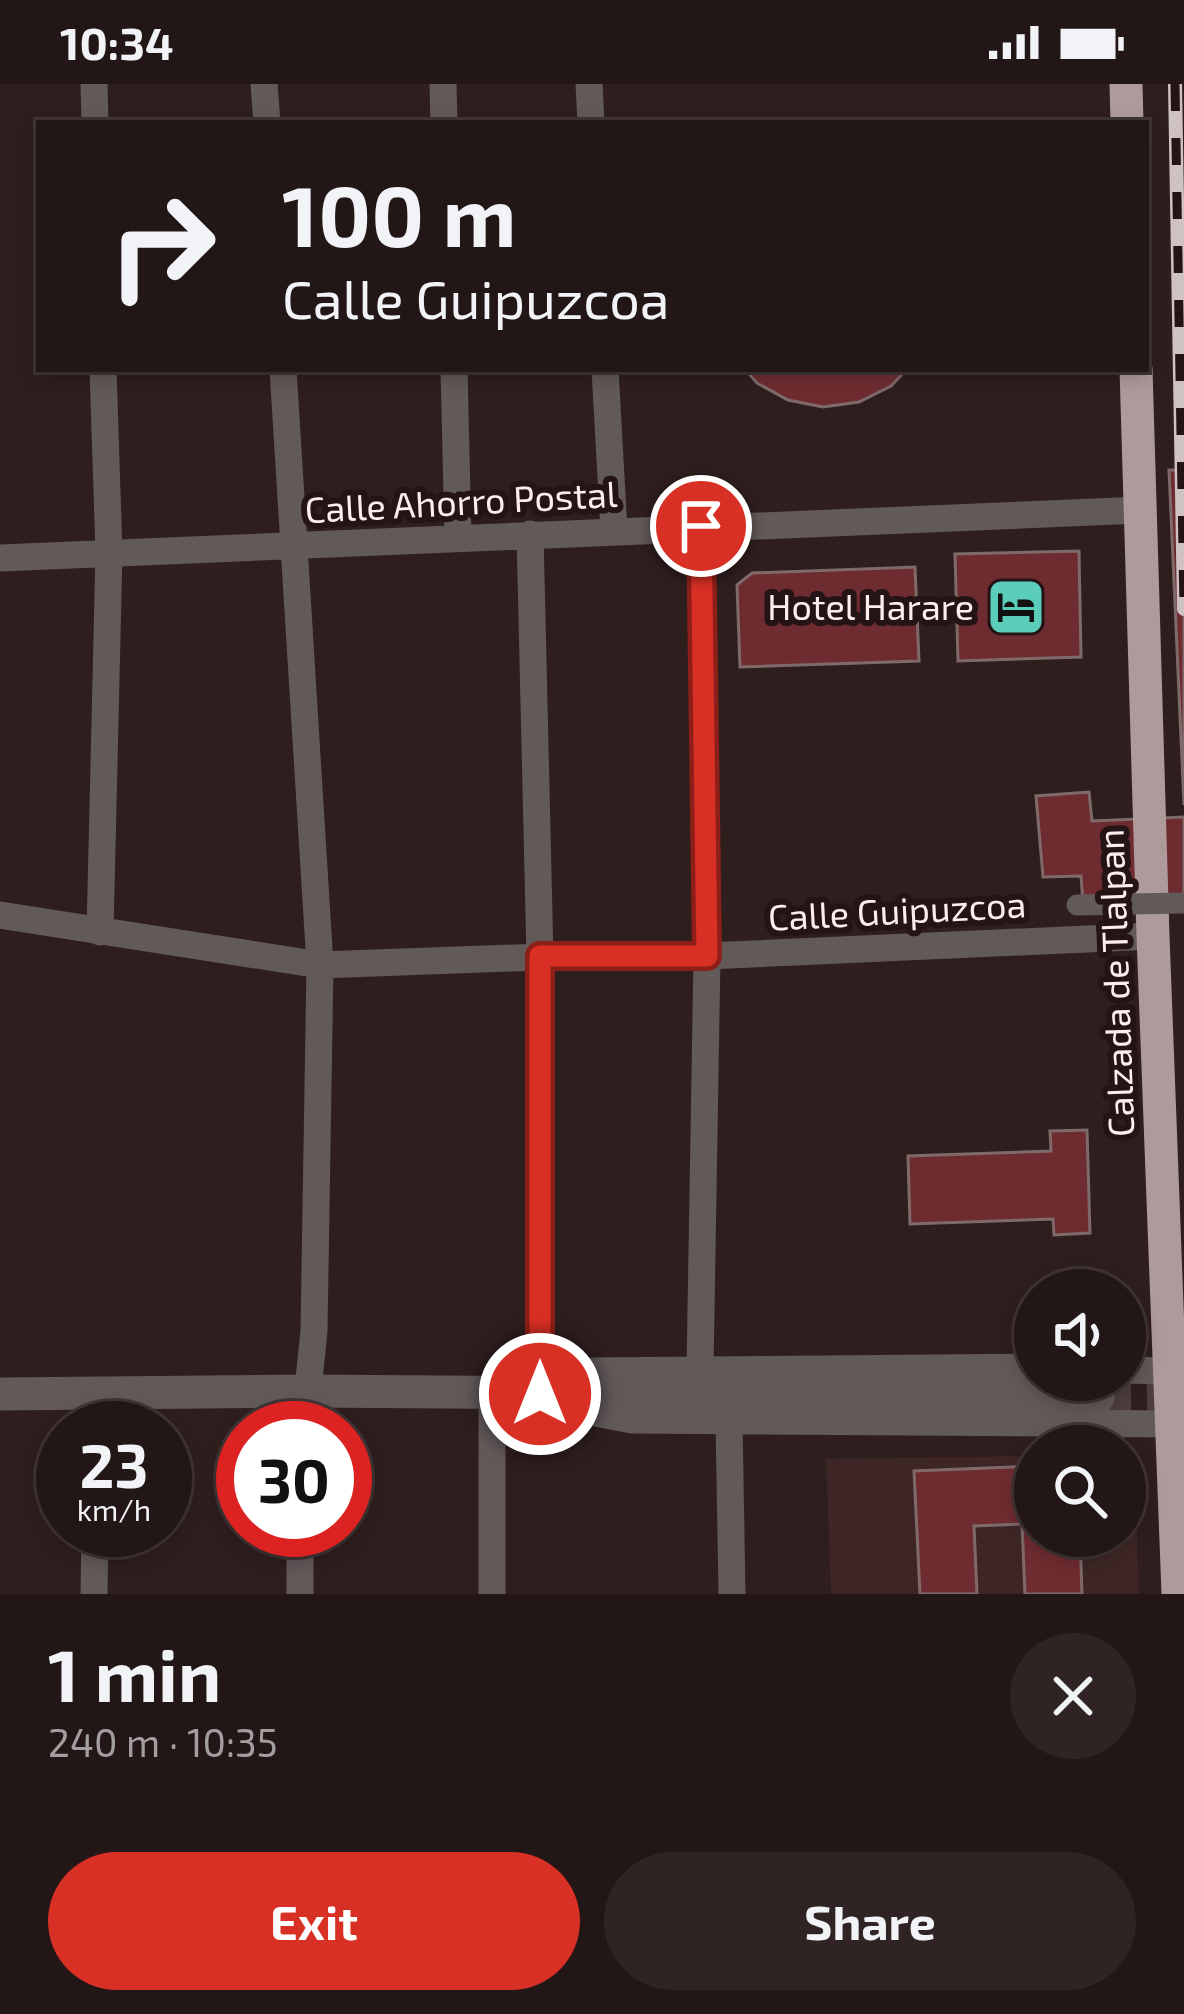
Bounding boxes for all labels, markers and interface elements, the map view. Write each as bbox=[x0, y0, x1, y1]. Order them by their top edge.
text: 10:34 bbox=[60, 15, 174, 69]
text: 100 m bbox=[282, 163, 516, 264]
icon: right bbox=[84, 168, 240, 324]
text: Calle Guipuzcoa bbox=[282, 265, 670, 330]
street label: Calle Ahorro Postal bbox=[304, 471, 619, 530]
pin bbox=[650, 475, 752, 577]
icon: arrive bbox=[668, 493, 734, 559]
hotel icon: Hotel Harare bbox=[985, 576, 1047, 638]
place label: Hotel Harare bbox=[767, 584, 974, 627]
street label: Calzada de Tlalpan bbox=[1088, 828, 1141, 1138]
street label: Calle Guipuzcoa bbox=[767, 881, 1027, 938]
map controls bbox=[1014, 1269, 1146, 1557]
button: sound bbox=[1014, 1269, 1146, 1401]
position arrow bbox=[477, 1331, 603, 1457]
speed limit sign: 30 bbox=[216, 1401, 372, 1557]
button: search bbox=[1014, 1425, 1146, 1557]
text: 23 bbox=[80, 1428, 148, 1500]
text: km/h bbox=[77, 1491, 151, 1527]
text: 1 min bbox=[48, 1630, 221, 1716]
button: close bbox=[1010, 1633, 1136, 1759]
text: 240 m · 10:35 bbox=[48, 1718, 278, 1765]
button: Exit bbox=[48, 1852, 580, 1990]
button: Share bbox=[604, 1852, 1136, 1990]

